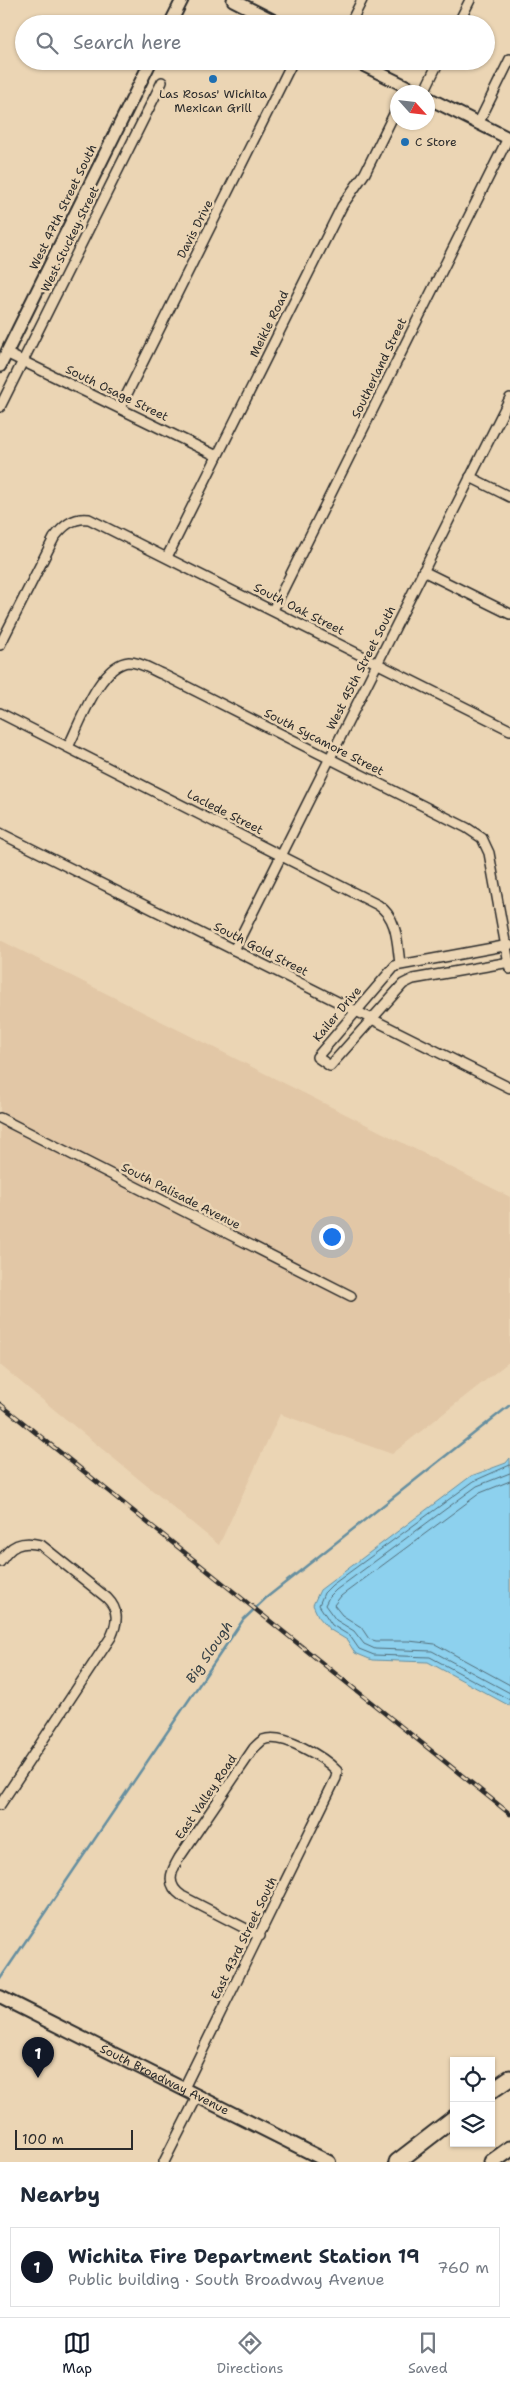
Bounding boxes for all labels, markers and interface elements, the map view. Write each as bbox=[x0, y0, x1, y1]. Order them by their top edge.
search box bbox=[15, 15, 495, 70]
icon: search bbox=[33, 29, 61, 57]
text: Search here bbox=[73, 30, 182, 55]
marker: Las Rosas' Wichita Mexican Grill bbox=[207, 73, 219, 85]
north arrow bbox=[390, 85, 435, 130]
place label: Las Rosas' Wichita Mexican Grill bbox=[159, 86, 268, 116]
place label: C Store bbox=[415, 134, 457, 150]
marker: C Store bbox=[399, 136, 411, 148]
street label: West 47th Street South bbox=[26, 142, 100, 272]
street label: West Stuckey Street bbox=[37, 183, 103, 295]
street label: Davis Drive bbox=[173, 197, 217, 261]
street label: Meikle Road bbox=[246, 288, 292, 360]
street label: Southerland Street bbox=[348, 315, 410, 421]
street label: South Osage Street bbox=[63, 361, 171, 425]
street label: South Oak Street bbox=[251, 579, 347, 639]
street label: West 45th Street South bbox=[323, 603, 399, 733]
street label: South Sycamore Street bbox=[261, 705, 387, 779]
street label: Laclede Street bbox=[184, 786, 266, 838]
street label: South Gold Street bbox=[211, 918, 311, 980]
street label: Kailer Drive bbox=[309, 983, 365, 1045]
street label: South Palisade Avenue bbox=[119, 1159, 243, 1233]
your location bbox=[319, 1224, 345, 1250]
water label: Big Slough bbox=[181, 1617, 237, 1687]
street label: East Valley Road bbox=[172, 1751, 241, 1843]
street label: East 43rd Street South bbox=[207, 1874, 281, 2002]
pin: 1 bbox=[22, 2037, 54, 2078]
street label: South Broadway Avenue bbox=[97, 2040, 232, 2119]
map controls bbox=[450, 2057, 495, 2147]
button: locate bbox=[450, 2057, 495, 2102]
button: layers bbox=[450, 2102, 495, 2147]
scale bar bbox=[15, 2127, 132, 2150]
text: 100 m bbox=[22, 2130, 64, 2148]
text: Nearby bbox=[20, 2181, 100, 2209]
text: Wichita Fire Department Station 19 bbox=[68, 2244, 420, 2269]
text: 1 bbox=[33, 2257, 41, 2278]
text: 760 m bbox=[437, 2257, 489, 2278]
text: Public building · South Broadway Avenue bbox=[68, 2269, 385, 2290]
tab: Map bbox=[62, 2329, 92, 2377]
tab: Directions bbox=[217, 2329, 284, 2377]
tab: Saved bbox=[408, 2329, 448, 2377]

